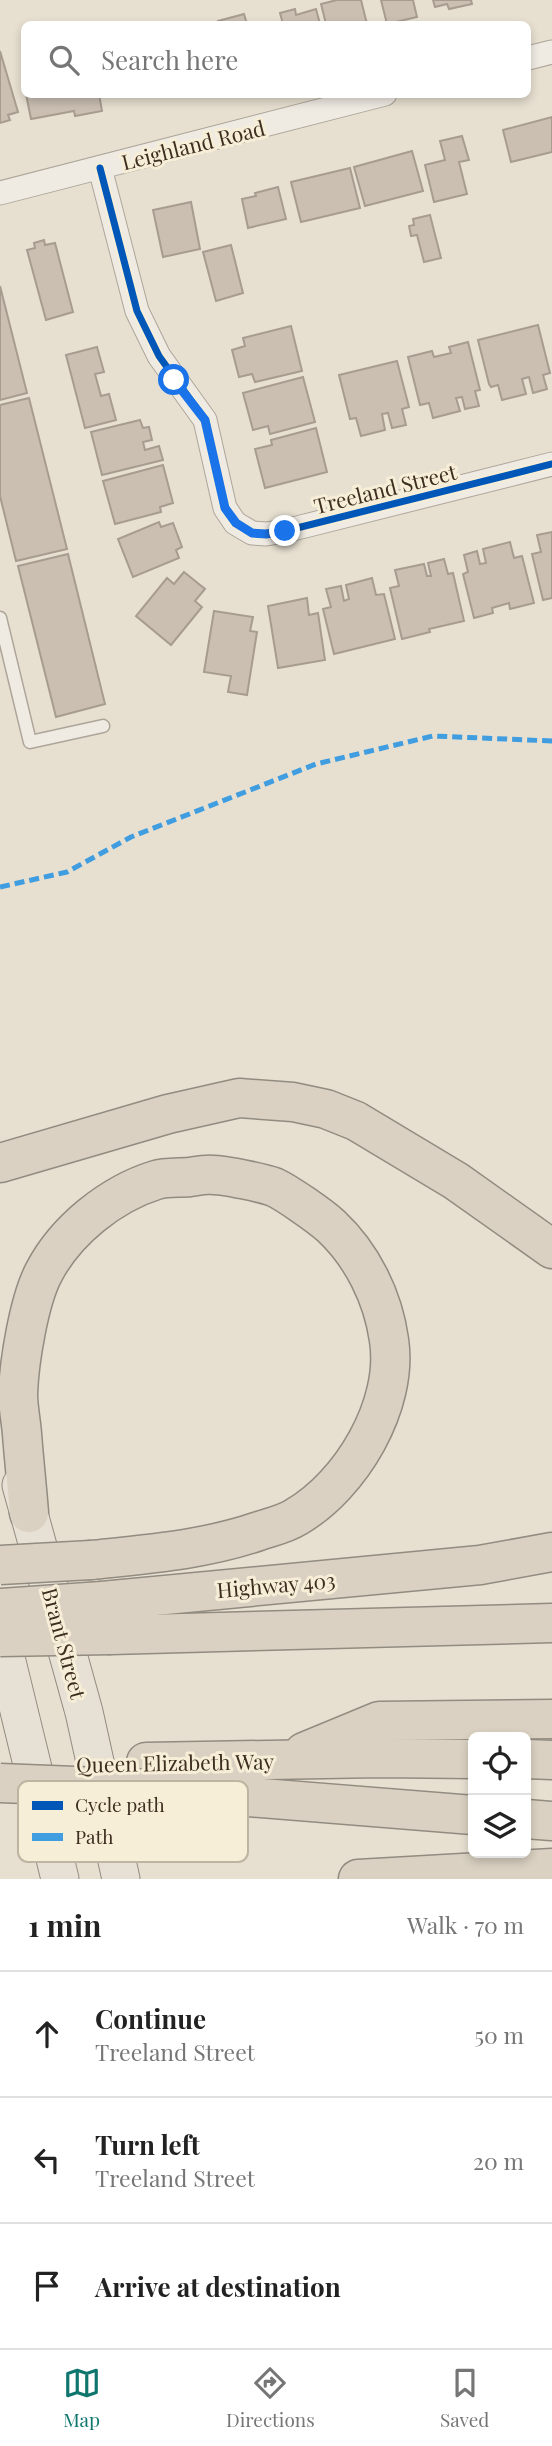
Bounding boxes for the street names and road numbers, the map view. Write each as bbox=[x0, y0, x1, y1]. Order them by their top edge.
street label: Leighland Road bbox=[118, 113, 268, 175]
street label: Treeland Street bbox=[311, 457, 460, 519]
street label: Highway 403 bbox=[216, 1565, 336, 1603]
street label: Brant Street bbox=[37, 1584, 93, 1702]
street label: Queen Elizabeth Way bbox=[76, 1746, 275, 1778]

